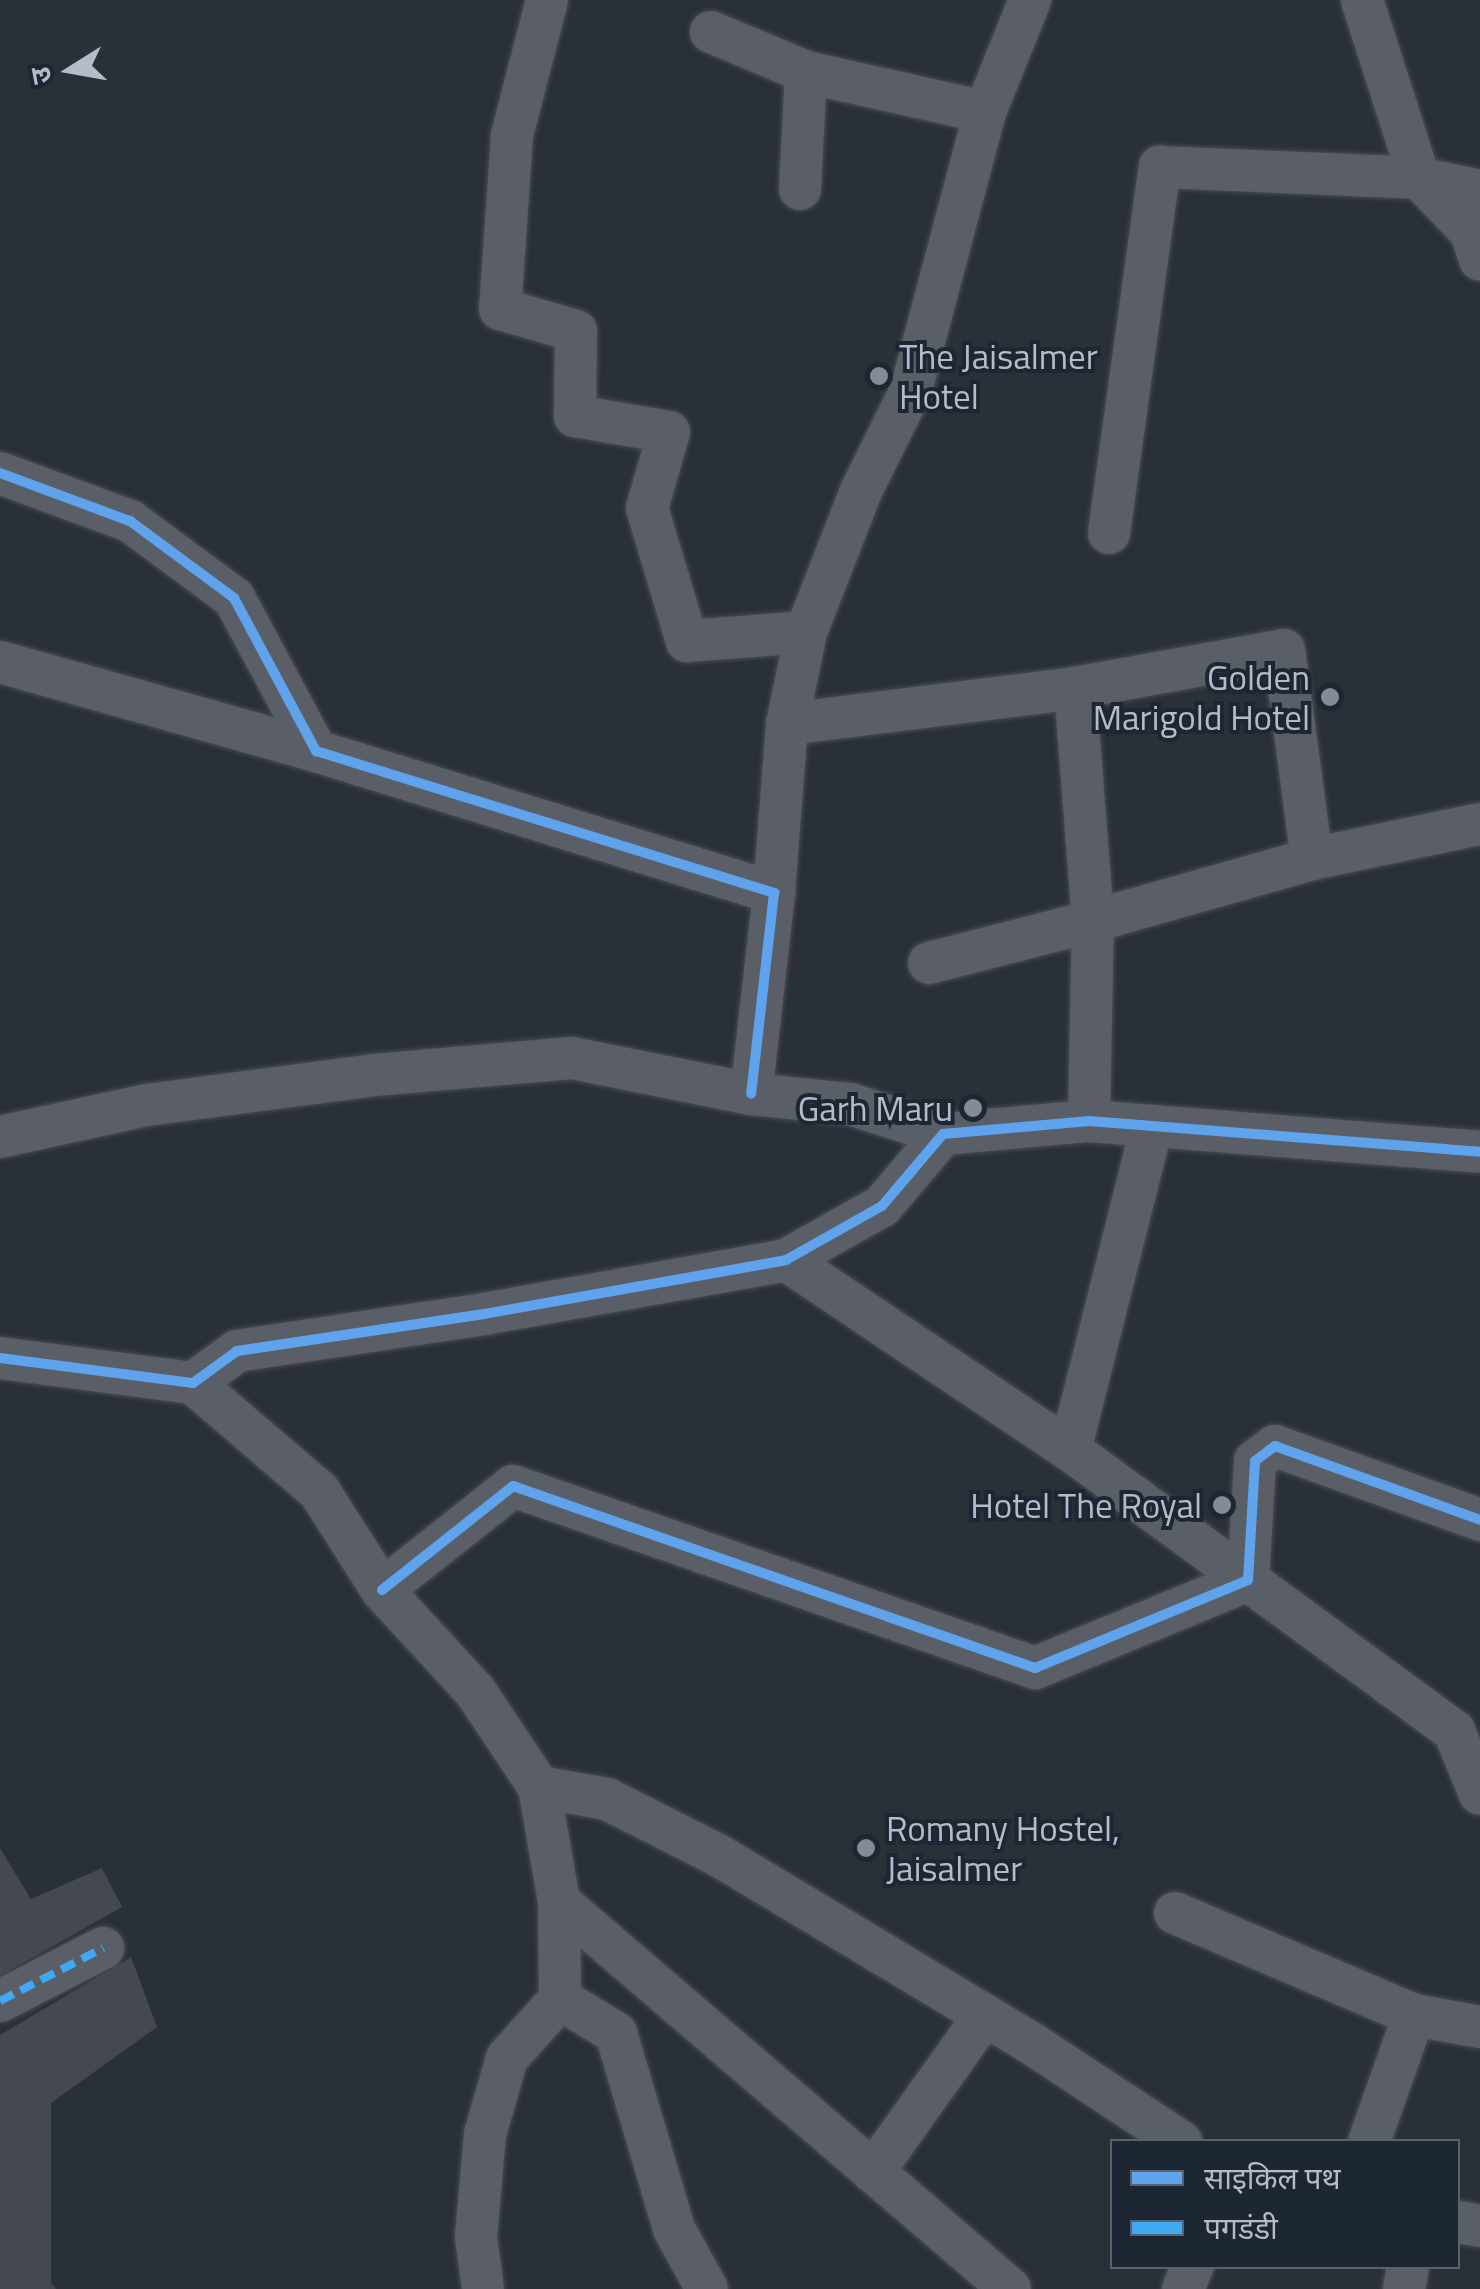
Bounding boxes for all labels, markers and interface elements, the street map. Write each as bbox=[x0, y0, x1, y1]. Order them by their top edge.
north arrow bbox=[20, 20, 120, 120]
text: उ bbox=[17, 64, 63, 88]
place label: The Jaisalmer Hotel bbox=[899, 335, 1098, 417]
marker: The Jaisalmer Hotel bbox=[868, 365, 890, 387]
place label: Golden Marigold Hotel bbox=[1093, 656, 1310, 738]
marker: Golden Marigold Hotel bbox=[1319, 686, 1341, 708]
place label: Garh Maru bbox=[798, 1087, 953, 1129]
marker: Garh Maru bbox=[962, 1097, 984, 1119]
place label: Hotel The Royal bbox=[970, 1484, 1202, 1526]
marker: Hotel The Royal bbox=[1211, 1494, 1233, 1516]
place label: Romany Hostel, Jaisalmer bbox=[886, 1807, 1120, 1889]
marker: Romany Hostel, Jaisalmer bbox=[855, 1837, 877, 1859]
legend bbox=[1110, 2139, 1460, 2269]
text: साइकिल पथ bbox=[1204, 2155, 1341, 2201]
text: पगडंडी bbox=[1204, 2205, 1278, 2251]

